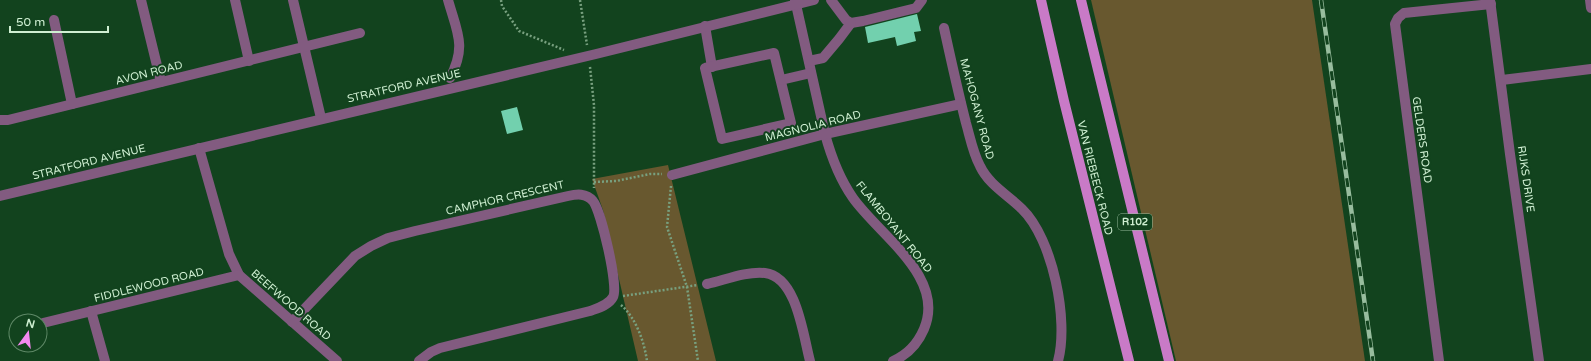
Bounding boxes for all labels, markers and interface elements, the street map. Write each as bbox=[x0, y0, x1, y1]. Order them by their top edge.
scale bar bbox=[10, 8, 108, 34]
text: 50 m bbox=[16, 15, 45, 29]
street label: MAHOGANY ROAD bbox=[957, 57, 997, 161]
street label: AVON ROAD bbox=[114, 58, 184, 88]
street label: STRATFORD AVENUE bbox=[346, 67, 462, 105]
street label: GELDERS ROAD bbox=[1409, 96, 1435, 184]
street label: MAGNOLIA ROAD bbox=[764, 108, 862, 144]
street label: VAN RIEBEECK ROAD bbox=[1074, 119, 1116, 237]
street label: STRATFORD AVENUE bbox=[31, 142, 147, 182]
street label: RIJKS DRIVE bbox=[1515, 145, 1537, 213]
street label: CAMPHOR CRESCENT bbox=[444, 178, 566, 218]
street label: FLAMBOYANT ROAD bbox=[853, 179, 935, 275]
road number: R102 bbox=[1118, 214, 1152, 230]
street label: FIDDLEWOOD ROAD bbox=[93, 265, 205, 305]
street label: BEEFWOOD ROAD bbox=[248, 267, 334, 343]
north arrow bbox=[8, 313, 48, 353]
text: N bbox=[25, 316, 36, 331]

